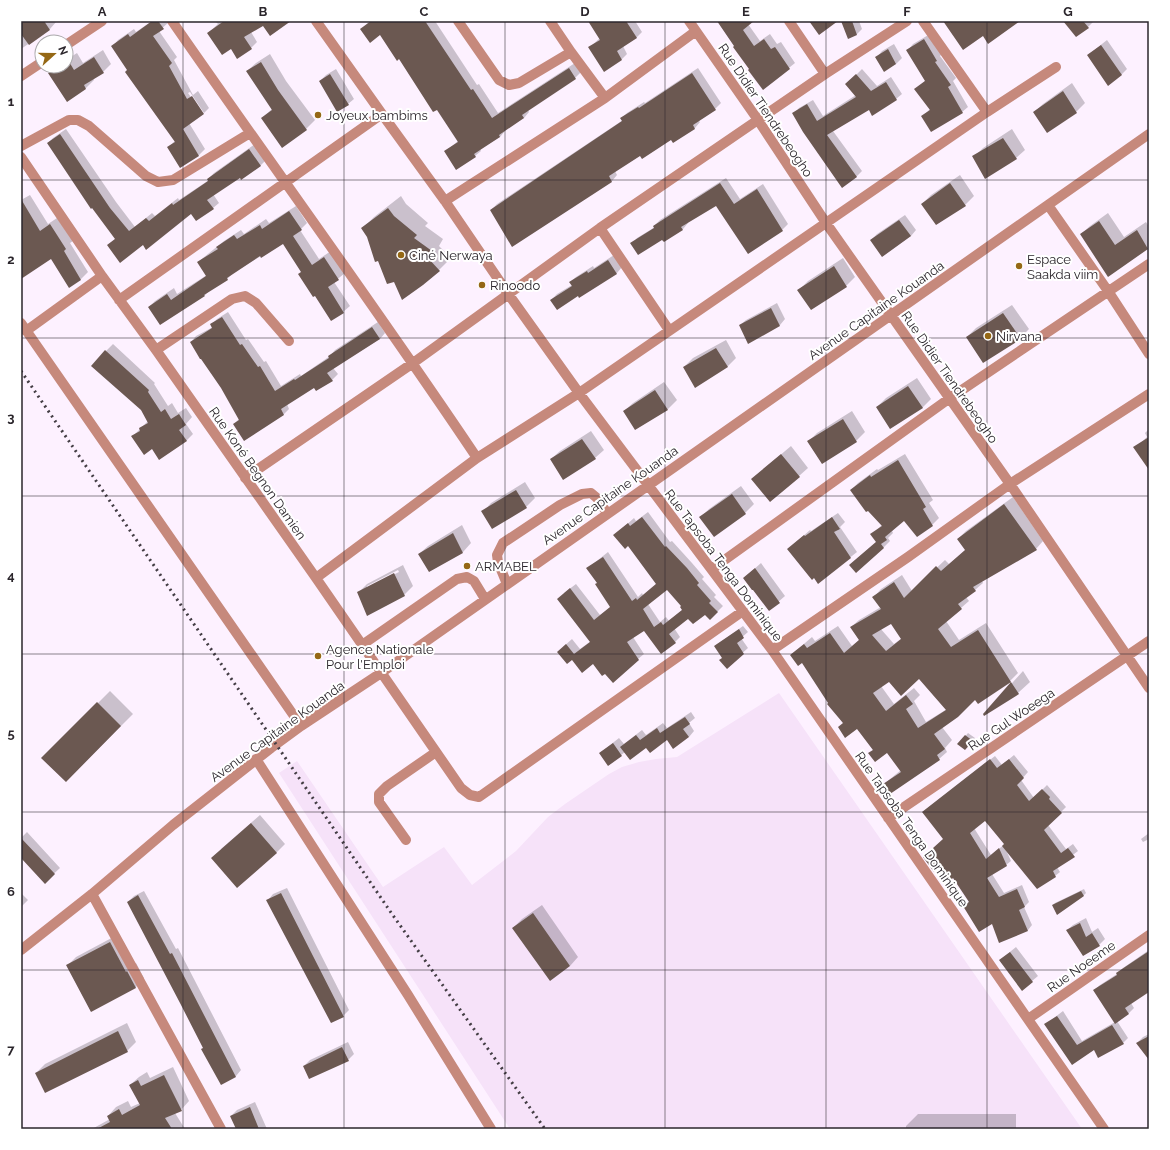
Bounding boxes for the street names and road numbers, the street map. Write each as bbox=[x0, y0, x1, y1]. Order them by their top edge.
street label: Rue Didier Tiendrebeogho bbox=[715, 41, 816, 180]
street label: Avenue Capitaine Kouanda bbox=[806, 258, 947, 363]
street label: Rue Didier Tiendrebeogho bbox=[898, 308, 1001, 446]
street label: Rue Koné Begnon Damien bbox=[206, 404, 309, 542]
street label: Avenue Capitaine Kouanda bbox=[540, 443, 681, 548]
street label: Rue Tapsoba Tenga Dominique bbox=[662, 486, 786, 644]
street label: Avenue Capitaine Kouanda bbox=[207, 678, 347, 785]
street label: Rue Gul Woeega bbox=[965, 685, 1057, 754]
street label: Rue Tapsoba Tenga Dominique bbox=[852, 749, 971, 910]
street label: Rue Noeeme bbox=[1044, 937, 1118, 995]

